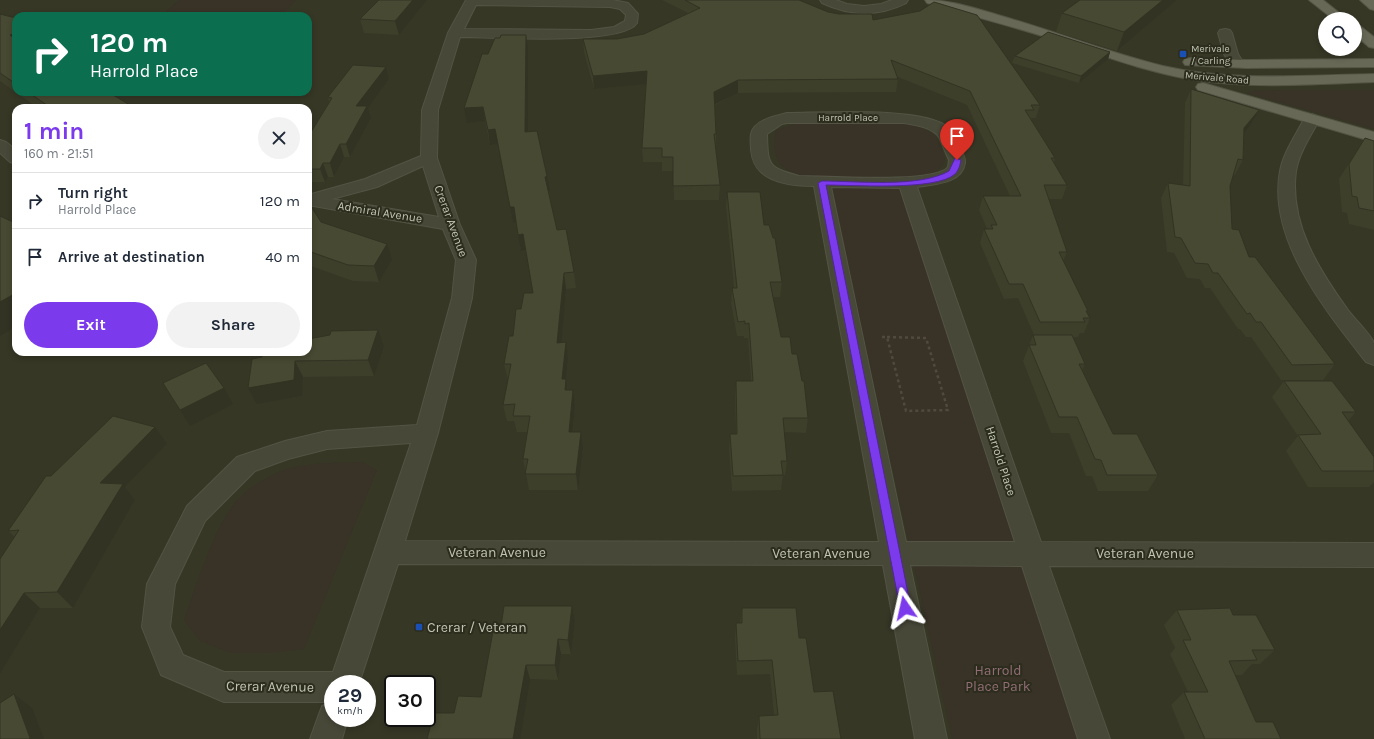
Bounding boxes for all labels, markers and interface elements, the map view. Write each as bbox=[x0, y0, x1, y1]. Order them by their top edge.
map controls bbox=[1318, 12, 1362, 56]
button: search bbox=[1318, 12, 1362, 56]
text: 120 m bbox=[90, 26, 168, 59]
icon: right bbox=[24, 28, 76, 80]
place label: Merivale / Carling bbox=[1191, 43, 1231, 67]
marker: Merivale / Carling bbox=[1178, 49, 1188, 59]
text: Harrold Place bbox=[90, 60, 198, 82]
street label: Merivale Road bbox=[1184, 69, 1249, 87]
street label: Harrold Place bbox=[818, 112, 878, 124]
text: 1 min bbox=[24, 117, 84, 145]
button: close bbox=[258, 117, 300, 159]
pin bbox=[940, 119, 974, 160]
icon: arrive bbox=[946, 125, 968, 147]
text: 160 m · 21:51 bbox=[24, 146, 94, 161]
street label: Crerar Avenue bbox=[432, 183, 470, 259]
text: Turn right bbox=[58, 184, 128, 202]
icon: right bbox=[24, 190, 46, 212]
text: 120 m bbox=[260, 192, 300, 210]
street label: Admiral Avenue bbox=[337, 198, 423, 226]
text: Harrold Place bbox=[58, 202, 136, 217]
icon: arrive bbox=[24, 246, 46, 268]
text: Arrive at destination bbox=[58, 248, 205, 266]
text: 40 m bbox=[265, 248, 300, 266]
button: Exit bbox=[24, 302, 158, 348]
button: Share bbox=[166, 302, 300, 348]
street label: Harrold Place bbox=[983, 425, 1019, 497]
street label: Veteran Avenue bbox=[448, 544, 546, 561]
street label: Veteran Avenue bbox=[772, 545, 870, 562]
street label: Veteran Avenue bbox=[1096, 545, 1194, 562]
position arrow bbox=[884, 587, 926, 629]
place label: Crerar / Veteran bbox=[427, 619, 527, 636]
marker: Crerar / Veteran bbox=[414, 622, 424, 632]
park label: Harrold Place Park bbox=[965, 662, 1031, 695]
speed limit sign: 30 bbox=[384, 675, 436, 727]
street label: Crerar Avenue bbox=[226, 677, 314, 696]
text: 29 bbox=[338, 684, 362, 707]
text: km/h bbox=[337, 705, 363, 717]

